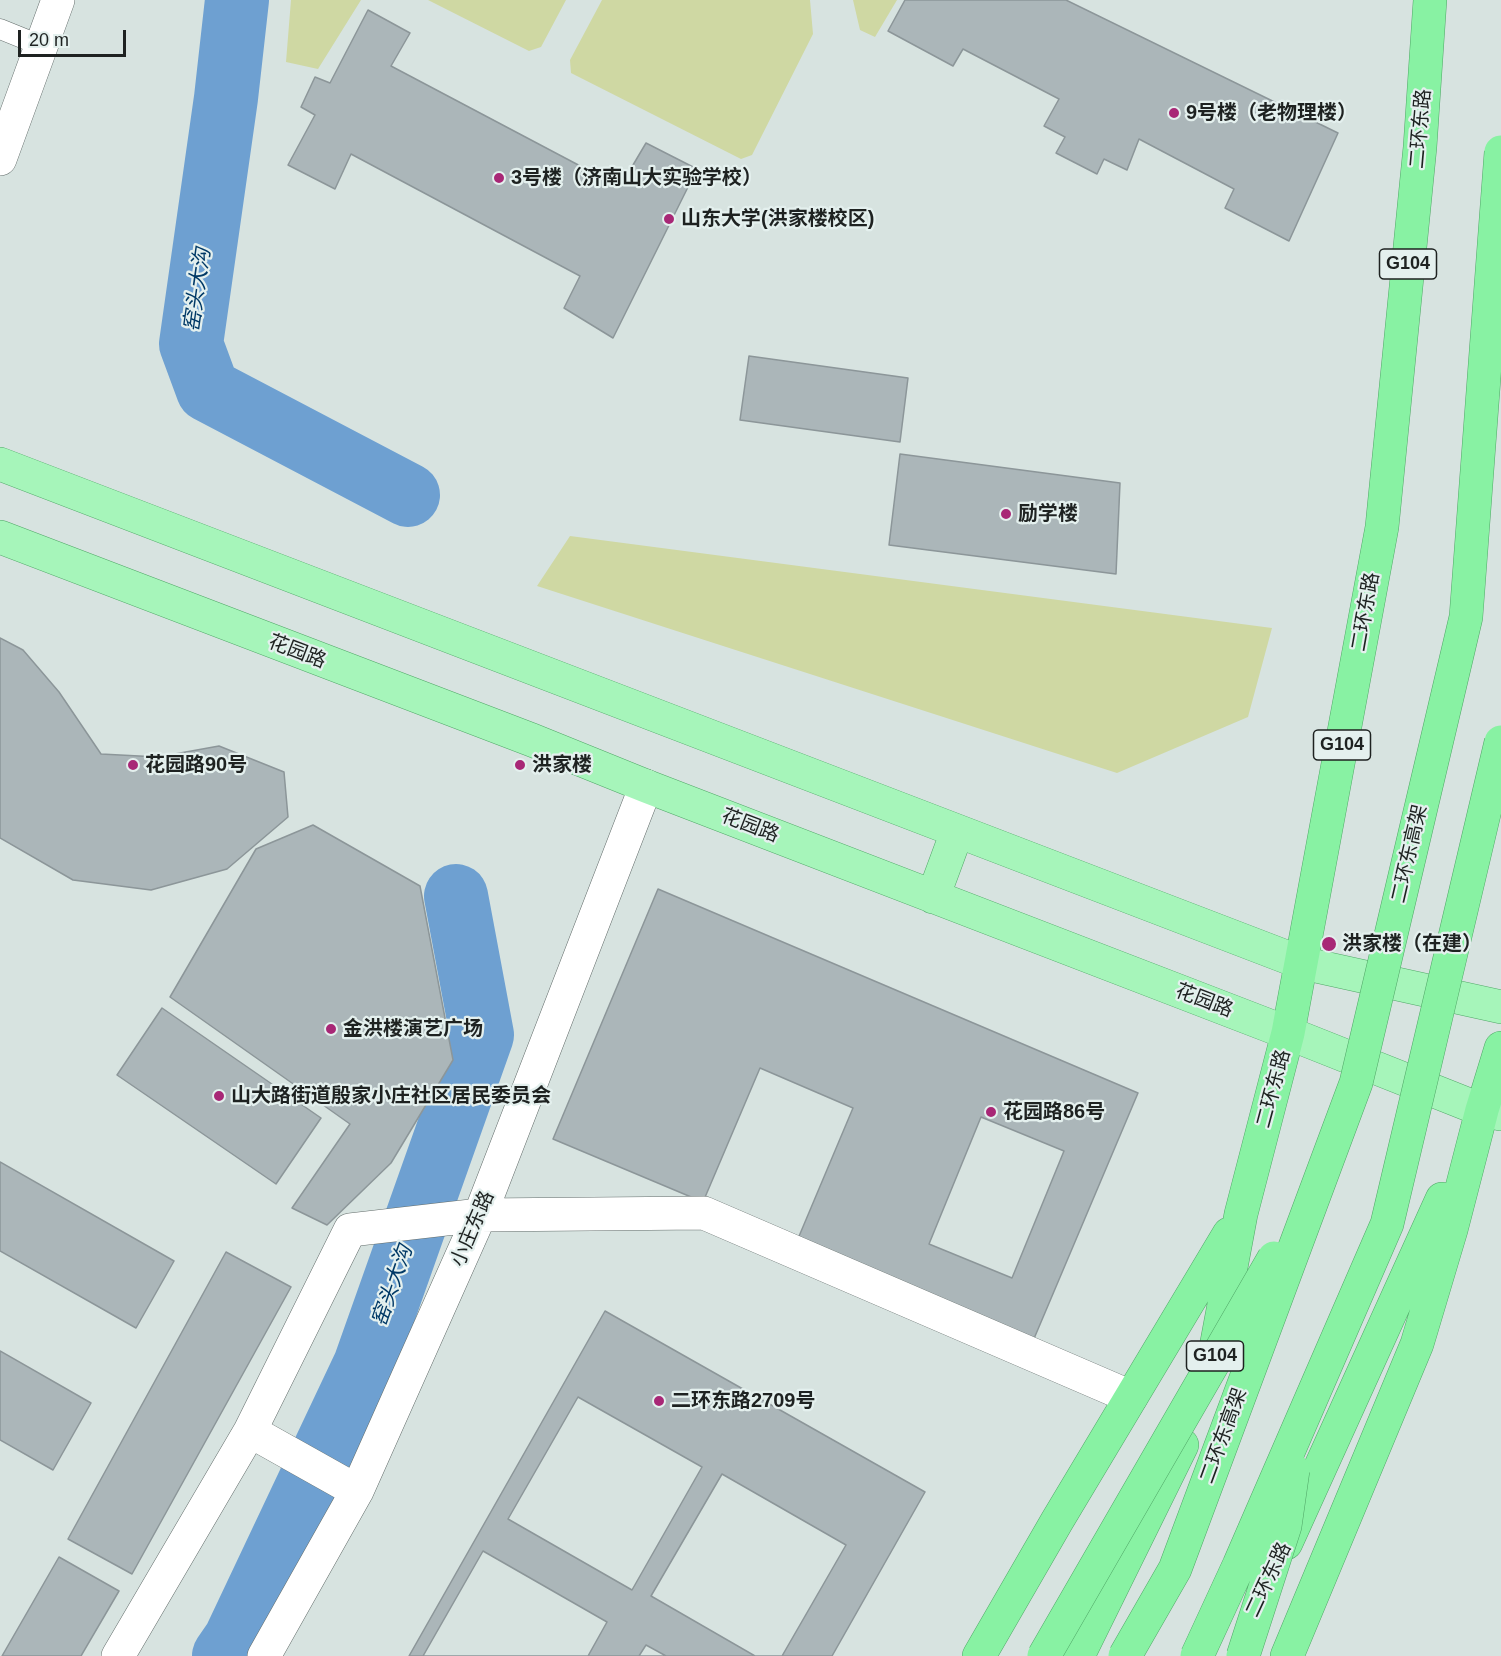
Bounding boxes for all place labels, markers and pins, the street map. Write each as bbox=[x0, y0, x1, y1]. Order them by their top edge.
place label: 9号楼（老物理楼） bbox=[1186, 101, 1357, 125]
marker: 9号楼（老物理楼） bbox=[1167, 106, 1181, 120]
place label: 3号楼（济南山大实验学校） bbox=[511, 166, 762, 190]
marker: 3号楼（济南山大实验学校） bbox=[492, 171, 506, 185]
place label: 山东大学(洪家楼校区) bbox=[681, 207, 874, 231]
marker: 山东大学(洪家楼校区) bbox=[662, 212, 676, 226]
place label: 励学楼 bbox=[1018, 502, 1078, 526]
marker: 励学楼 bbox=[999, 507, 1013, 521]
place label: 花园路90号 bbox=[145, 753, 247, 777]
place label: 洪家楼 bbox=[532, 753, 592, 777]
marker: 花园路90号 bbox=[126, 758, 140, 772]
marker: 洪家楼 bbox=[513, 758, 527, 772]
place label: 洪家楼（在建） bbox=[1342, 932, 1482, 956]
marker: 洪家楼（在建） bbox=[1320, 935, 1338, 953]
place label: 金洪楼演艺广场 bbox=[343, 1017, 483, 1041]
marker: 金洪楼演艺广场 bbox=[324, 1022, 338, 1036]
place label: 山大路街道殷家小庄社区居民委员会 bbox=[231, 1084, 551, 1108]
marker: 山大路街道殷家小庄社区居民委员会 bbox=[212, 1089, 226, 1103]
place label: 花园路86号 bbox=[1003, 1100, 1105, 1124]
marker: 花园路86号 bbox=[984, 1105, 998, 1119]
place label: 二环东路2709号 bbox=[671, 1389, 815, 1413]
marker: 二环东路2709号 bbox=[652, 1394, 666, 1408]

